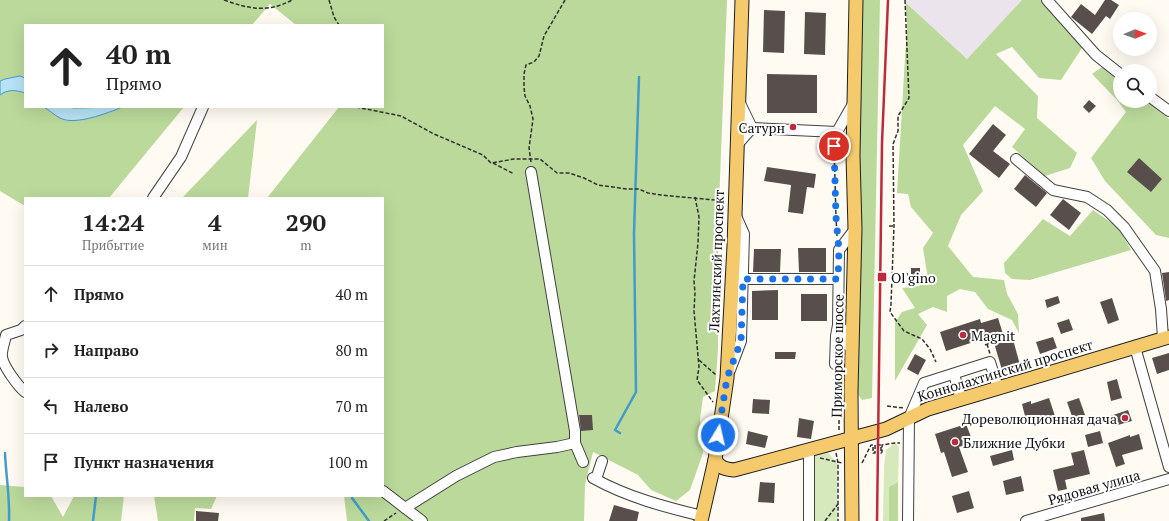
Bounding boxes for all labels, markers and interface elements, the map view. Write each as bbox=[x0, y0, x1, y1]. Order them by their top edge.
north arrow bbox=[1113, 12, 1157, 56]
map controls bbox=[1113, 12, 1157, 108]
text: 40 m bbox=[106, 35, 171, 72]
icon: ahead bbox=[40, 40, 92, 92]
button: search bbox=[1113, 64, 1157, 108]
text: Прямо bbox=[106, 71, 162, 95]
place label: Сатурн bbox=[738, 118, 785, 137]
marker: Сатурн bbox=[788, 122, 798, 132]
pin bbox=[817, 129, 851, 163]
icon: arrive bbox=[823, 135, 845, 157]
street label: Лахтинский проспект bbox=[704, 189, 728, 334]
text: 14:24 bbox=[82, 206, 144, 238]
text: 4 bbox=[208, 206, 222, 238]
text: 290 bbox=[285, 206, 326, 238]
text: Прибытие bbox=[82, 236, 144, 254]
text: мин bbox=[202, 236, 228, 254]
text: m bbox=[300, 236, 311, 254]
place label: Ol'gino bbox=[891, 268, 936, 287]
marker: Ol'gino bbox=[876, 271, 888, 283]
icon: ahead bbox=[40, 283, 62, 305]
text: Прямо bbox=[74, 284, 124, 304]
text: 40 m bbox=[335, 284, 368, 304]
street label: Приморское шоссе bbox=[826, 294, 848, 418]
place label: Magnit bbox=[971, 326, 1016, 345]
marker: Magnit bbox=[958, 330, 968, 340]
street label: Коннолахтинский проспект bbox=[915, 334, 1095, 406]
icon: right bbox=[40, 339, 62, 361]
text: Направо bbox=[74, 340, 139, 360]
text: 80 m bbox=[335, 340, 368, 360]
icon: left bbox=[40, 395, 62, 417]
text: Налево bbox=[74, 396, 128, 416]
text: 70 m bbox=[335, 396, 368, 416]
place label: Дореволюционная дача bbox=[962, 409, 1117, 428]
marker: Дореволюционная дача bbox=[1120, 413, 1130, 423]
position arrow bbox=[697, 414, 739, 456]
place label: Ближние Дубки bbox=[963, 433, 1066, 452]
marker: Ближние Дубки bbox=[950, 437, 960, 447]
icon: arrive bbox=[40, 451, 62, 473]
text: Пункт назначения bbox=[74, 452, 214, 472]
text: 100 m bbox=[327, 452, 368, 472]
street label: Рядовая улица bbox=[1046, 465, 1142, 509]

